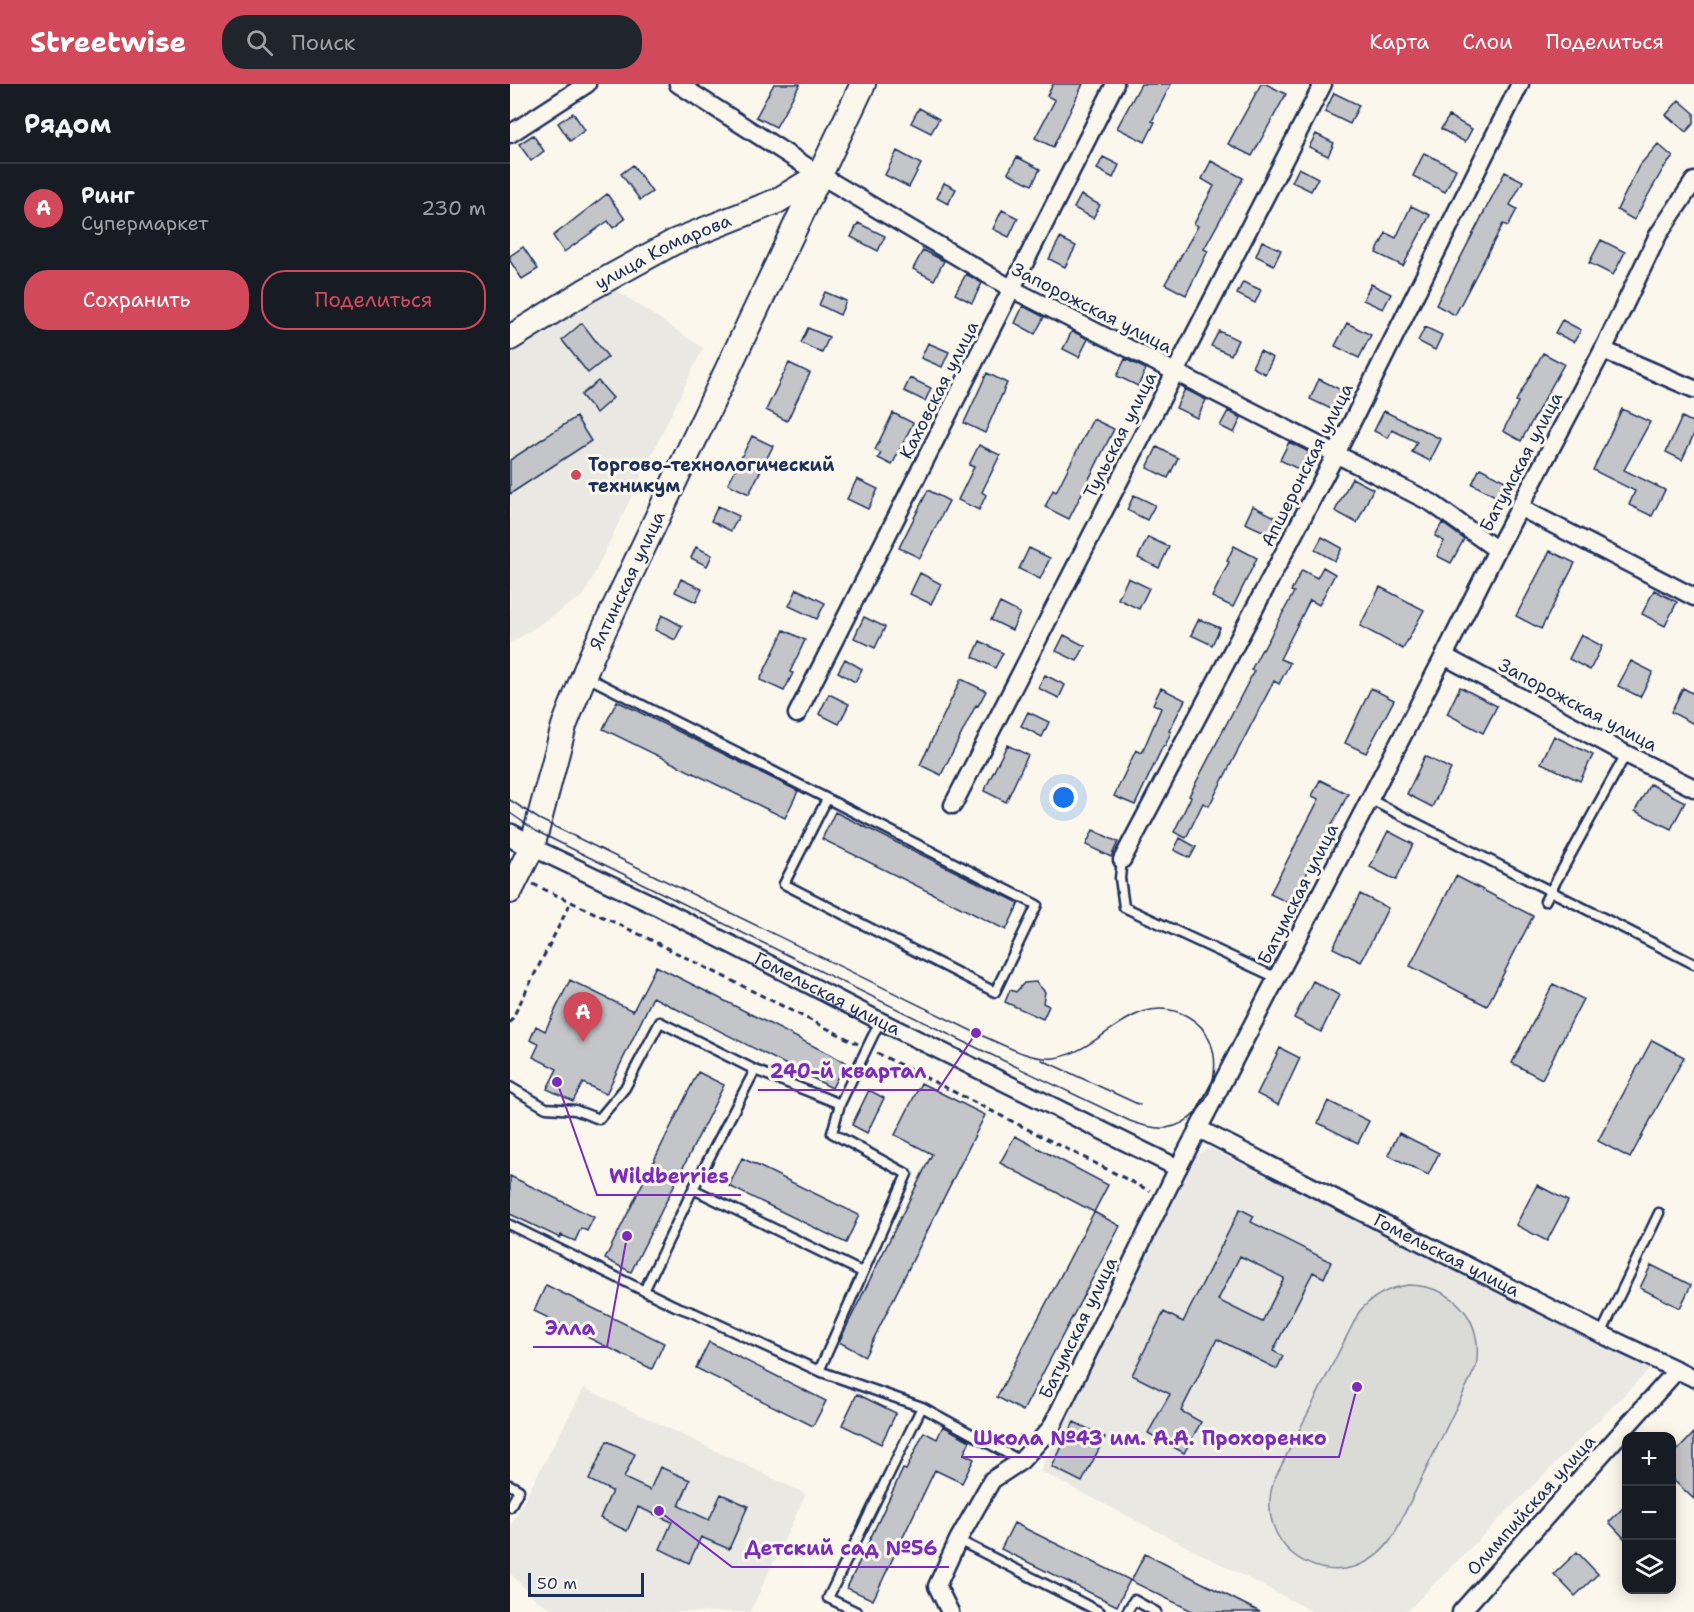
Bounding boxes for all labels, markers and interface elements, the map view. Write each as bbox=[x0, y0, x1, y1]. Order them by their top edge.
search box bbox=[222, 15, 642, 69]
text: Streetwise bbox=[30, 23, 186, 61]
icon: search bbox=[243, 26, 276, 59]
text: Поиск bbox=[291, 28, 356, 57]
text: Карта bbox=[1369, 28, 1429, 56]
text: Слои bbox=[1462, 28, 1513, 56]
text: Поделиться bbox=[1546, 28, 1664, 56]
text: Рядом bbox=[24, 106, 111, 141]
text: Ринг bbox=[81, 181, 135, 210]
text: A bbox=[36, 195, 51, 221]
text: 230 m bbox=[421, 195, 486, 221]
street label: улица Комарова bbox=[591, 208, 735, 295]
text: Супермаркет bbox=[81, 210, 208, 236]
street label: Запорожская улица bbox=[1008, 257, 1176, 359]
button: Сохранить bbox=[24, 270, 249, 330]
button: Поделиться bbox=[261, 270, 486, 330]
street label: Каховская улица bbox=[894, 317, 984, 463]
street label: Тульская улица bbox=[1078, 368, 1162, 502]
street label: Апшеронская улица bbox=[1255, 379, 1359, 551]
street label: Батумская улица bbox=[1474, 388, 1568, 536]
place label: Торгово-технологический техникум bbox=[588, 453, 835, 498]
marker: Торгово-технологический техникум bbox=[569, 468, 583, 482]
street label: Ялтинская улица bbox=[584, 507, 671, 654]
street label: Запорожская улица bbox=[1494, 653, 1662, 757]
your location bbox=[1049, 783, 1078, 812]
street label: Батумская улица bbox=[1252, 819, 1344, 969]
street label: Гомельская улица bbox=[750, 947, 904, 1041]
pin: A bbox=[564, 992, 602, 1042]
callout: 240-й квартал bbox=[758, 1052, 938, 1090]
text: 240-й квартал bbox=[770, 1058, 926, 1084]
callout: Wildberries bbox=[597, 1157, 741, 1195]
text: Wildberries bbox=[609, 1163, 729, 1189]
street label: Гомельская улица bbox=[1370, 1208, 1524, 1303]
street label: Батумская улица bbox=[1033, 1253, 1123, 1403]
callout: Элла bbox=[533, 1309, 607, 1347]
text: Элла bbox=[545, 1315, 595, 1341]
callout: Школа №43 им. А.А. Прохоренко bbox=[961, 1419, 1339, 1457]
text: Школа №43 им. А.А. Прохоренко bbox=[973, 1425, 1327, 1451]
street label: Олимпийская улица bbox=[1461, 1430, 1601, 1580]
map controls bbox=[1622, 1432, 1676, 1594]
button: + bbox=[1622, 1432, 1676, 1486]
button: − bbox=[1622, 1486, 1676, 1540]
callout: Детский сад №56 bbox=[732, 1529, 949, 1567]
text: Детский сад №56 bbox=[745, 1535, 937, 1561]
button: layers bbox=[1622, 1540, 1676, 1594]
scale bar bbox=[528, 1570, 644, 1598]
text: 50 m bbox=[537, 1573, 577, 1594]

